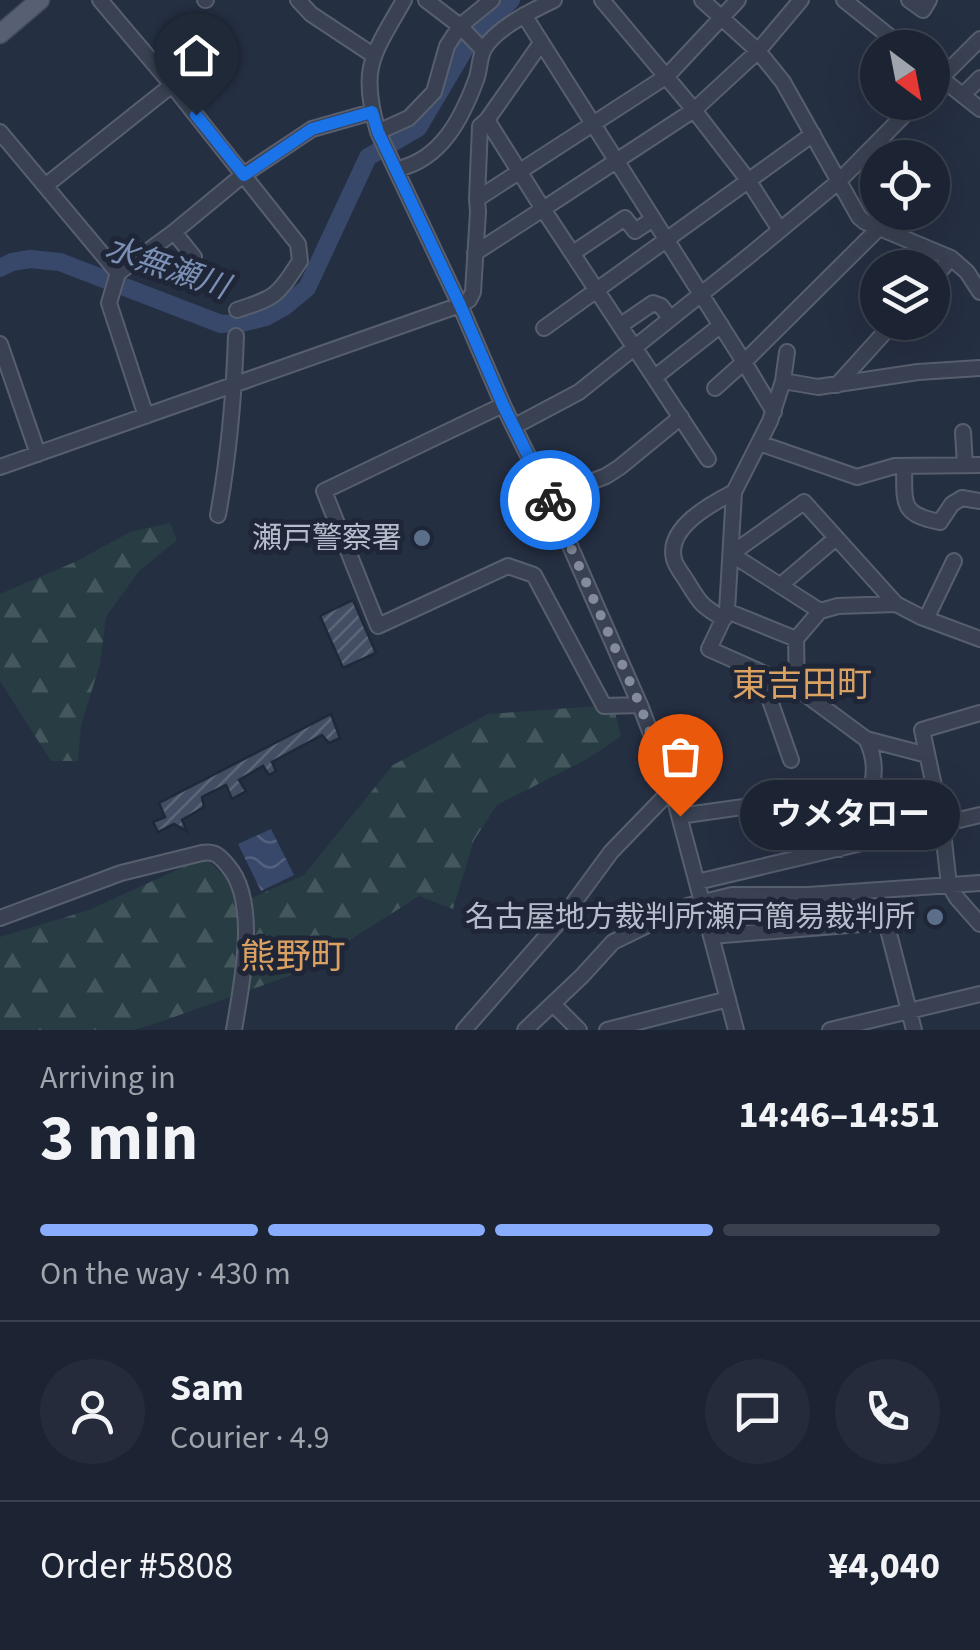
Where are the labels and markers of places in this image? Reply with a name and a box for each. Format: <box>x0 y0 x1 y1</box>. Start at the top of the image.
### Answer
pin <box>154 13 239 116</box>
place label: 瀬戸警察署 <box>252 517 402 560</box>
marker: 瀬戸警察署 <box>411 527 433 549</box>
pin <box>638 714 723 817</box>
callout: ウメタロー <box>740 781 960 851</box>
place label: 名古屋地方裁判所瀬戸簡易裁判所 <box>465 896 915 939</box>
marker: 名古屋地方裁判所瀬戸簡易裁判所 <box>924 906 946 928</box>

